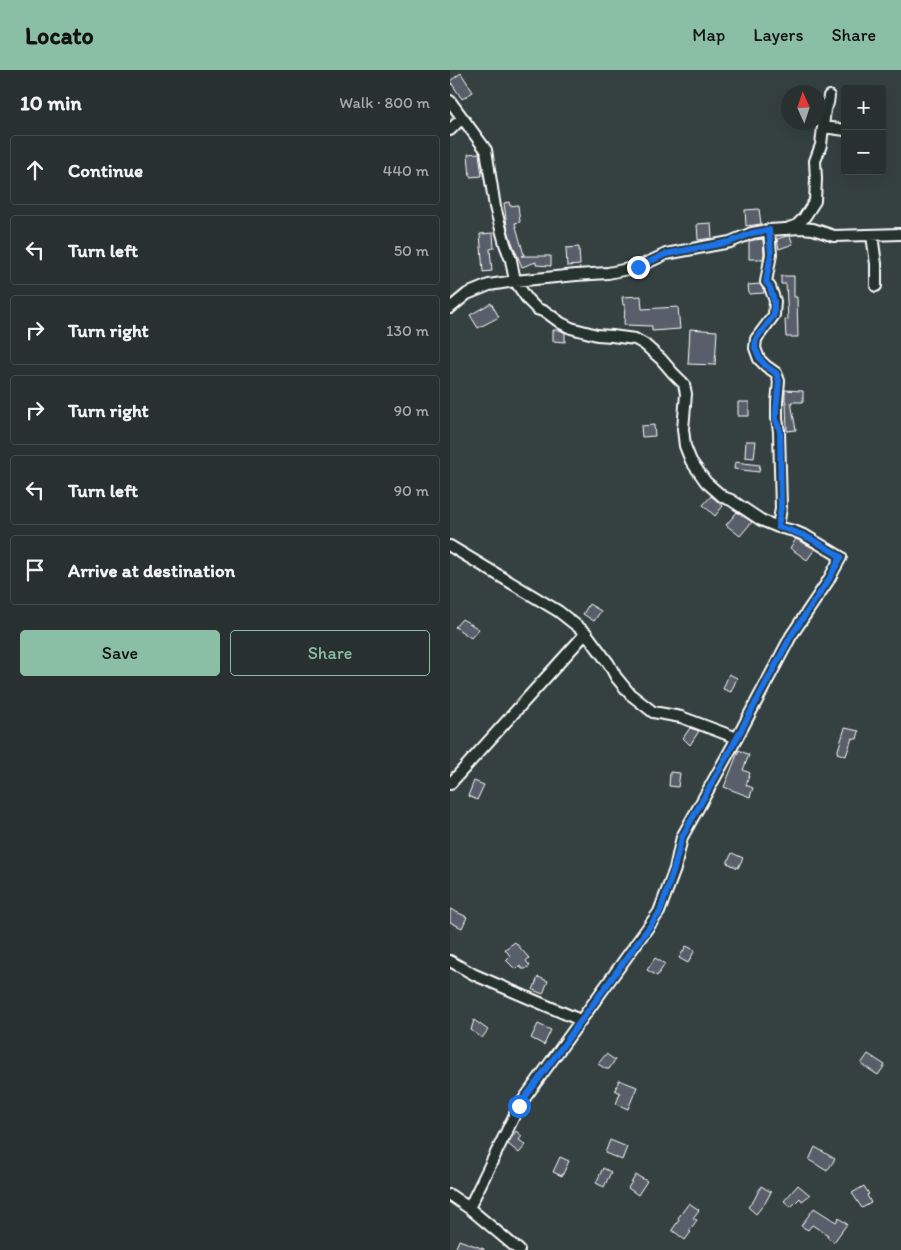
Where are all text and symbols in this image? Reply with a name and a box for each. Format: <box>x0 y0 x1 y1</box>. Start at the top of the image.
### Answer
text: Locato <box>25 21 94 50</box>
text: Map <box>692 24 725 46</box>
text: Layers <box>753 24 803 46</box>
text: Share <box>831 24 876 46</box>
north arrow <box>781 85 826 130</box>
map controls <box>841 85 886 175</box>
button: + <box>841 85 886 130</box>
text: 10 min <box>20 90 82 115</box>
text: Walk · 800 m <box>339 93 430 112</box>
button: − <box>841 130 886 175</box>
icon: ahead <box>21 156 49 184</box>
text: Continue <box>68 159 143 182</box>
text: 440 m <box>383 161 429 180</box>
icon: left <box>21 236 49 264</box>
text: Turn left <box>68 239 138 262</box>
text: 50 m <box>394 241 429 260</box>
route end <box>627 256 650 279</box>
icon: right <box>21 316 49 344</box>
text: Turn right <box>68 319 149 342</box>
text: 130 m <box>386 321 429 340</box>
icon: right <box>21 396 49 424</box>
text: Turn right <box>68 399 149 422</box>
text: 90 m <box>394 401 429 420</box>
icon: left <box>21 476 49 504</box>
text: Turn left <box>68 479 138 502</box>
text: 90 m <box>394 481 429 500</box>
icon: arrive <box>21 556 49 584</box>
text: Arrive at destination <box>68 559 235 582</box>
button: Save <box>20 630 220 676</box>
button: Share <box>230 630 430 676</box>
route start <box>508 1095 531 1118</box>

